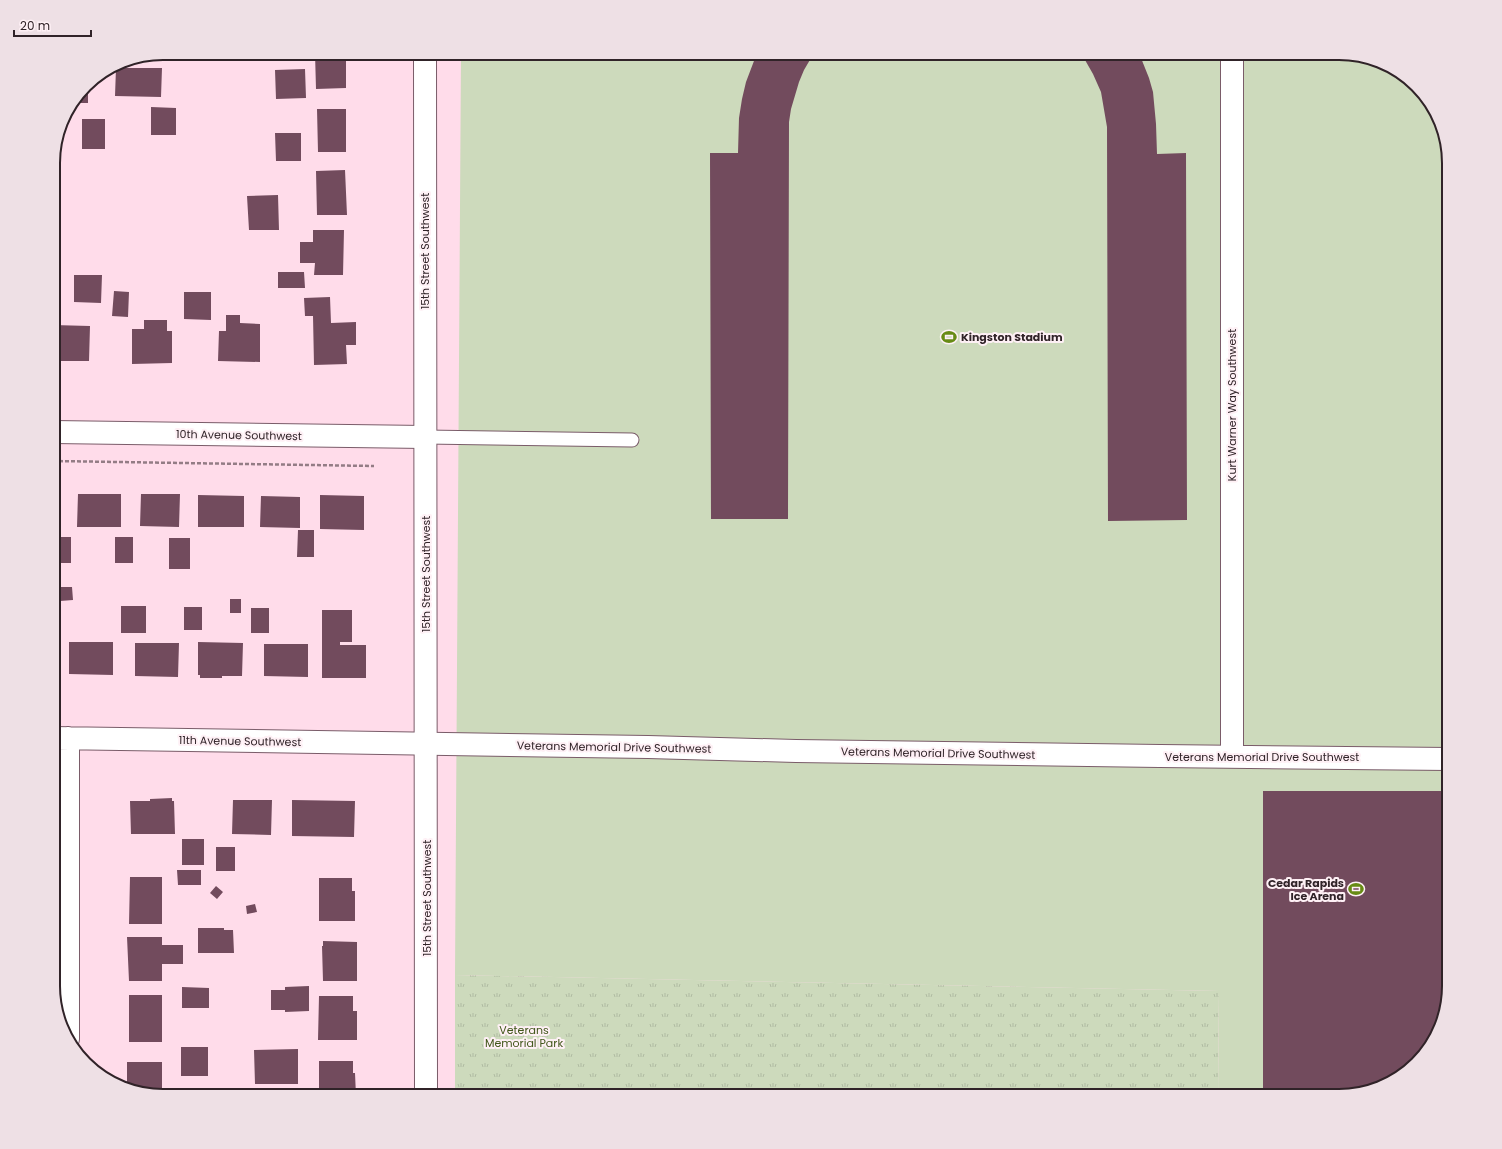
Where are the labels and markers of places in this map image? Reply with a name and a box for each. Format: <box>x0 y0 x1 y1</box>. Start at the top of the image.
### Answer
sports icon: Kingston Stadium <box>940 328 958 346</box>
place label: Kingston Stadium <box>961 329 1063 345</box>
place label: Cedar Rapids Ice Arena <box>1268 875 1344 904</box>
sports icon: Cedar Rapids Ice Arena <box>1347 880 1365 898</box>

